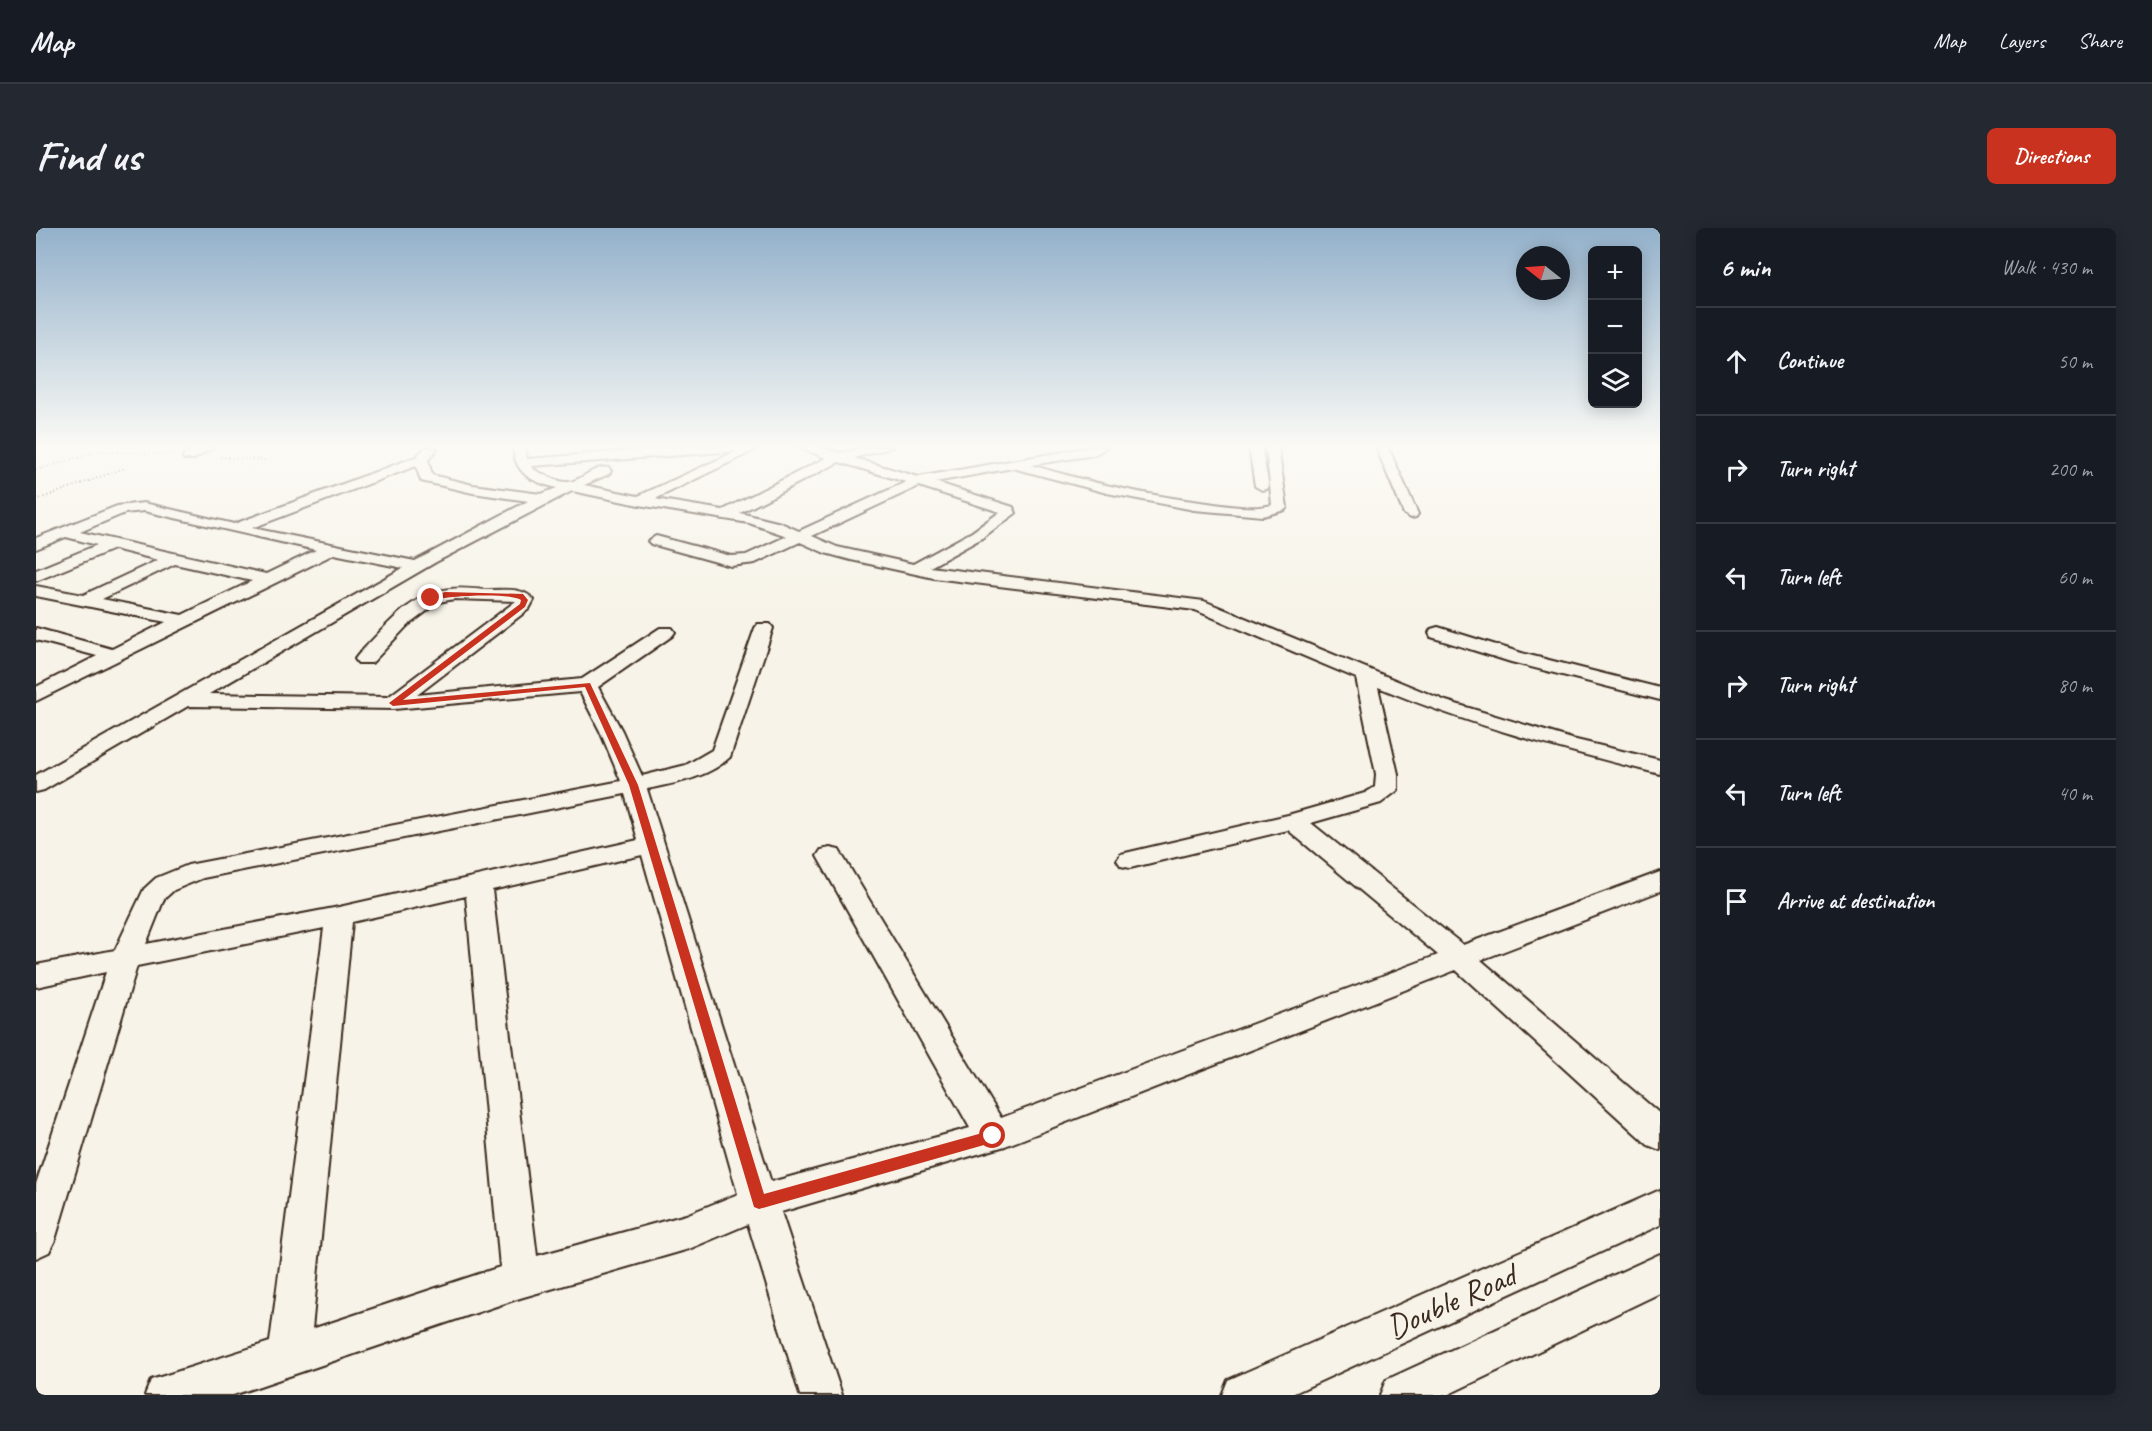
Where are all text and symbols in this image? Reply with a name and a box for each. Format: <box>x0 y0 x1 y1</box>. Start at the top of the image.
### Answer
text: Map <box>30 24 73 59</box>
text: Map <box>1933 28 1966 54</box>
text: Layers <box>1999 28 2045 54</box>
text: Share <box>2078 28 2122 54</box>
button: Directions <box>1987 128 2116 184</box>
text: Find us <box>36 130 141 183</box>
north arrow <box>1516 246 1570 300</box>
map controls <box>1588 246 1642 408</box>
button: + <box>1588 246 1642 300</box>
text: 6 min <box>1720 251 1770 284</box>
text: Walk · 430 m <box>2002 255 2092 280</box>
button: − <box>1588 300 1642 354</box>
icon: ahead <box>1720 345 1753 378</box>
text: Continue <box>1777 347 1843 375</box>
text: 50 m <box>2058 349 2092 374</box>
button: layers <box>1588 354 1642 408</box>
icon: right <box>1720 453 1753 486</box>
text: Turn right <box>1777 455 1854 483</box>
text: 200 m <box>2049 457 2092 482</box>
icon: left <box>1720 561 1753 594</box>
text: Turn left <box>1777 563 1841 591</box>
text: 60 m <box>2058 565 2092 590</box>
route end <box>417 584 443 610</box>
icon: right <box>1720 669 1753 702</box>
text: Turn right <box>1777 671 1854 699</box>
text: 80 m <box>2058 673 2092 698</box>
icon: left <box>1720 777 1753 810</box>
text: Turn left <box>1777 779 1841 807</box>
text: 40 m <box>2058 781 2092 806</box>
icon: arrive <box>1720 885 1753 918</box>
text: Arrive at destination <box>1777 887 1934 915</box>
route start <box>979 1122 1005 1148</box>
street label: Double Road <box>1380 1252 1527 1348</box>

